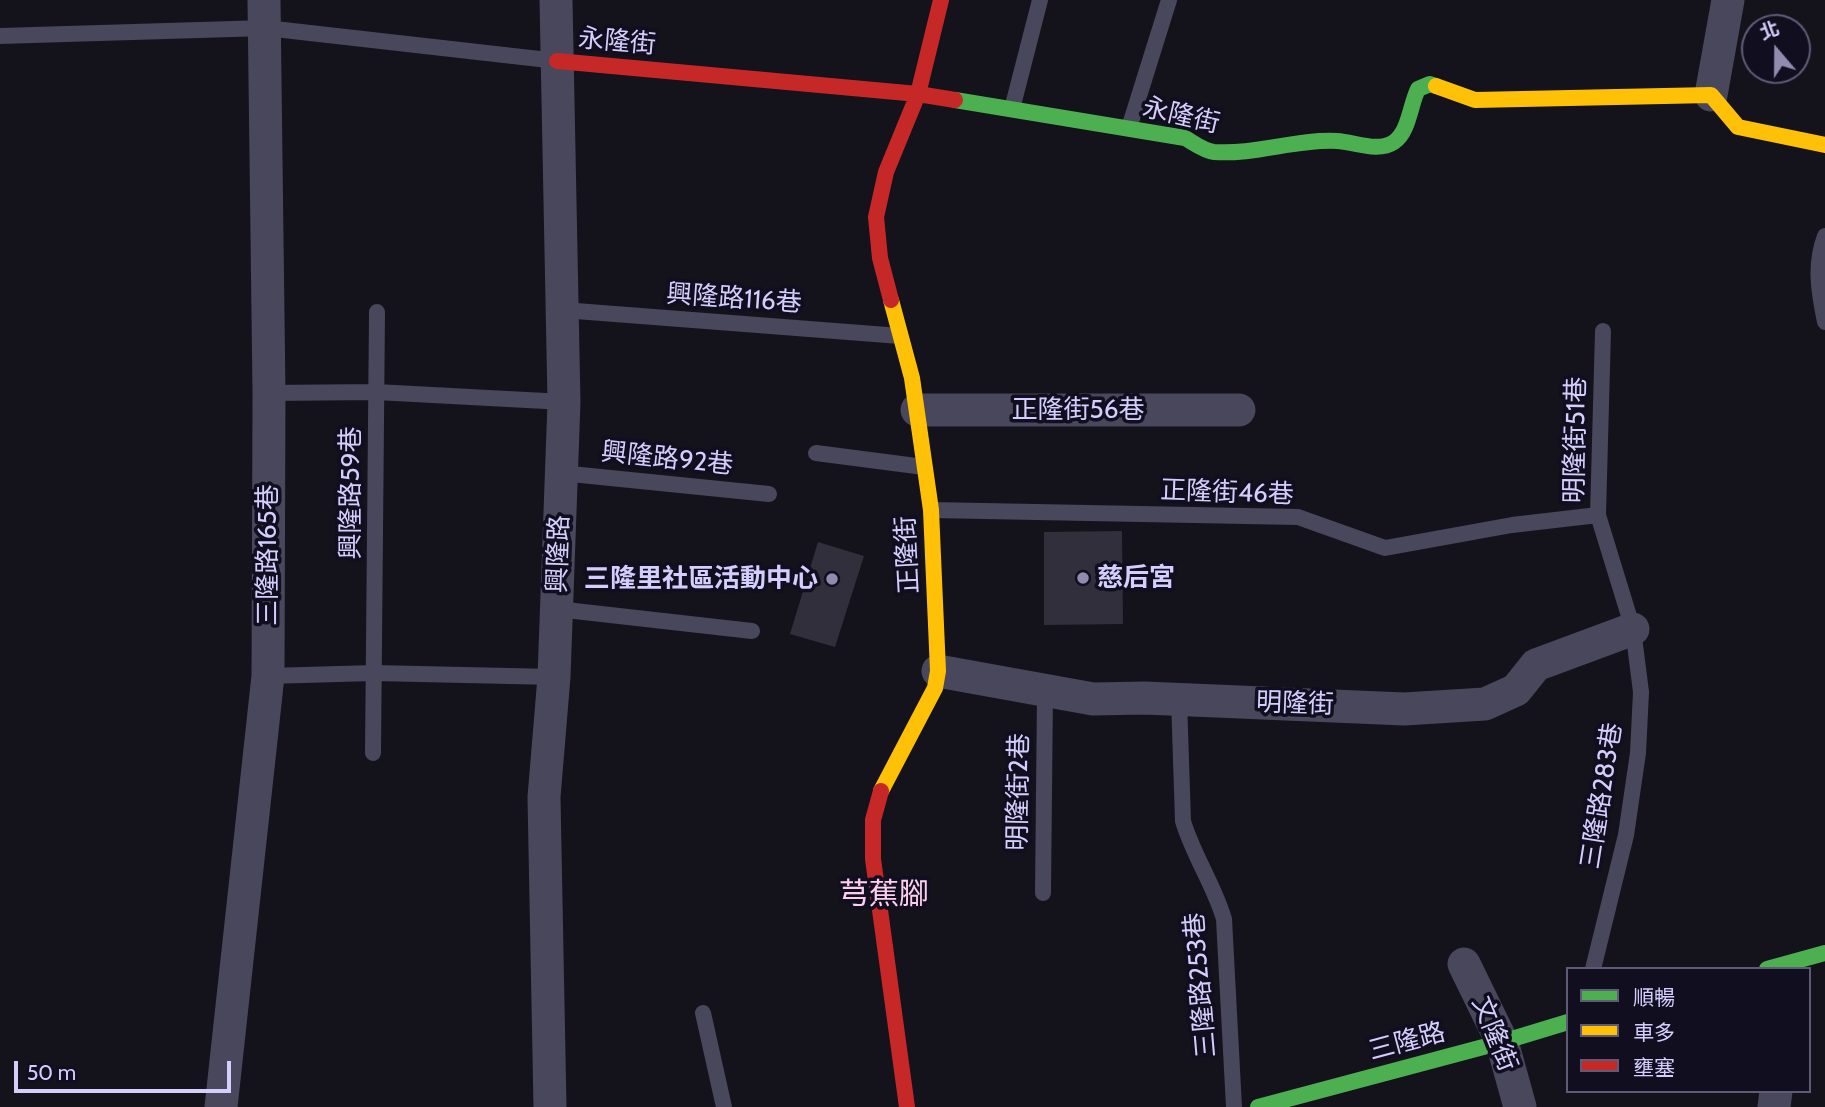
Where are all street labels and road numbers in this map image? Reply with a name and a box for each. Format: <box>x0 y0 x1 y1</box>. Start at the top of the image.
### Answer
street label: 永隆街 <box>577 23 657 61</box>
street label: 永隆街 <box>1139 92 1223 140</box>
street label: 興隆路116巷 <box>665 279 803 319</box>
street label: 明隆街51巷 <box>1559 376 1593 504</box>
street label: 正隆街56巷 <box>1012 394 1144 426</box>
street label: 興隆路59巷 <box>335 427 367 559</box>
street label: 興隆路92巷 <box>600 437 734 481</box>
street label: 正隆街46巷 <box>1160 475 1294 511</box>
street label: 三隆路165巷 <box>252 484 284 626</box>
street label: 興隆路 <box>542 514 576 594</box>
street label: 正隆街 <box>890 515 926 595</box>
street label: 明隆街 <box>1255 687 1335 721</box>
street label: 三隆路283巷 <box>1575 721 1629 871</box>
street label: 明隆街2巷 <box>1002 733 1036 851</box>
street label: 三隆路253巷 <box>1179 911 1223 1059</box>
street label: 文隆街 <box>1465 992 1523 1076</box>
street label: 三隆路 <box>1365 1017 1449 1067</box>

